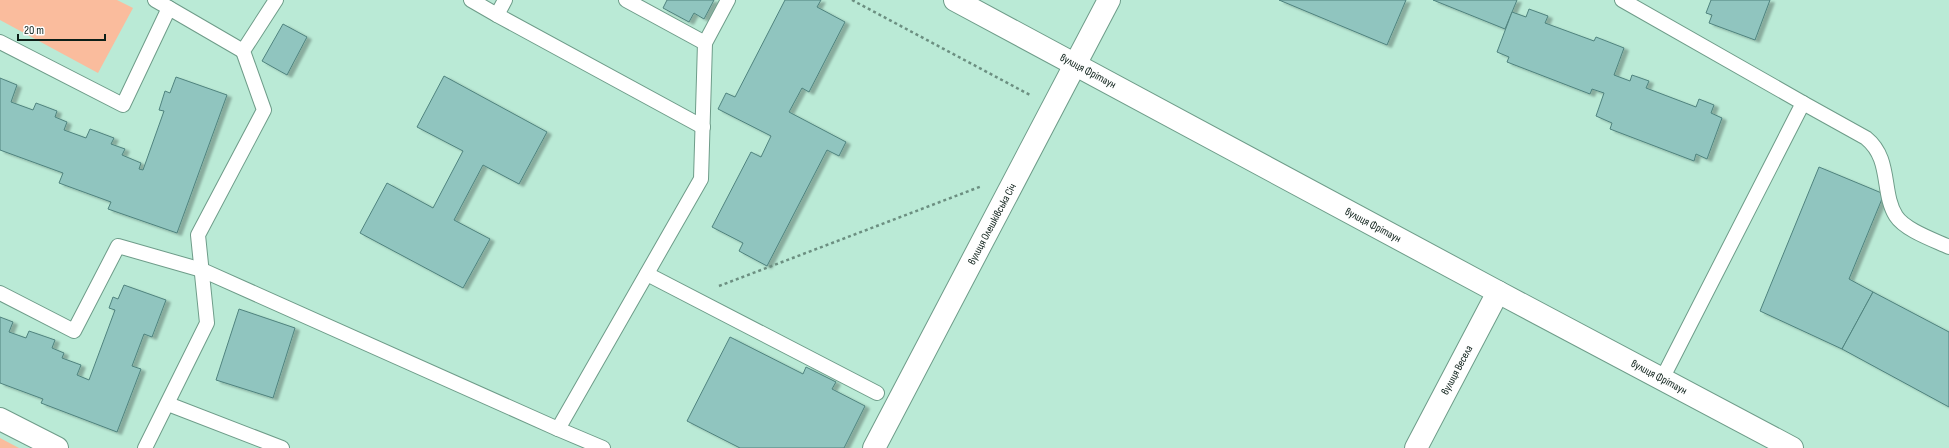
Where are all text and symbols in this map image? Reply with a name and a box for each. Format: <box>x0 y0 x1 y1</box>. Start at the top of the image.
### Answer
scale bar <box>18 16 105 42</box>
text: 20 m <box>24 23 44 38</box>
street label: вулиця Фрітаун <box>1058 51 1118 91</box>
street label: вулиця Олешківська Січ <box>965 181 1019 267</box>
street label: вулиця Фрітаун <box>1343 205 1403 245</box>
street label: вулиця Весела <box>1439 343 1475 397</box>
street label: вулиця Фрітаун <box>1629 357 1689 397</box>

